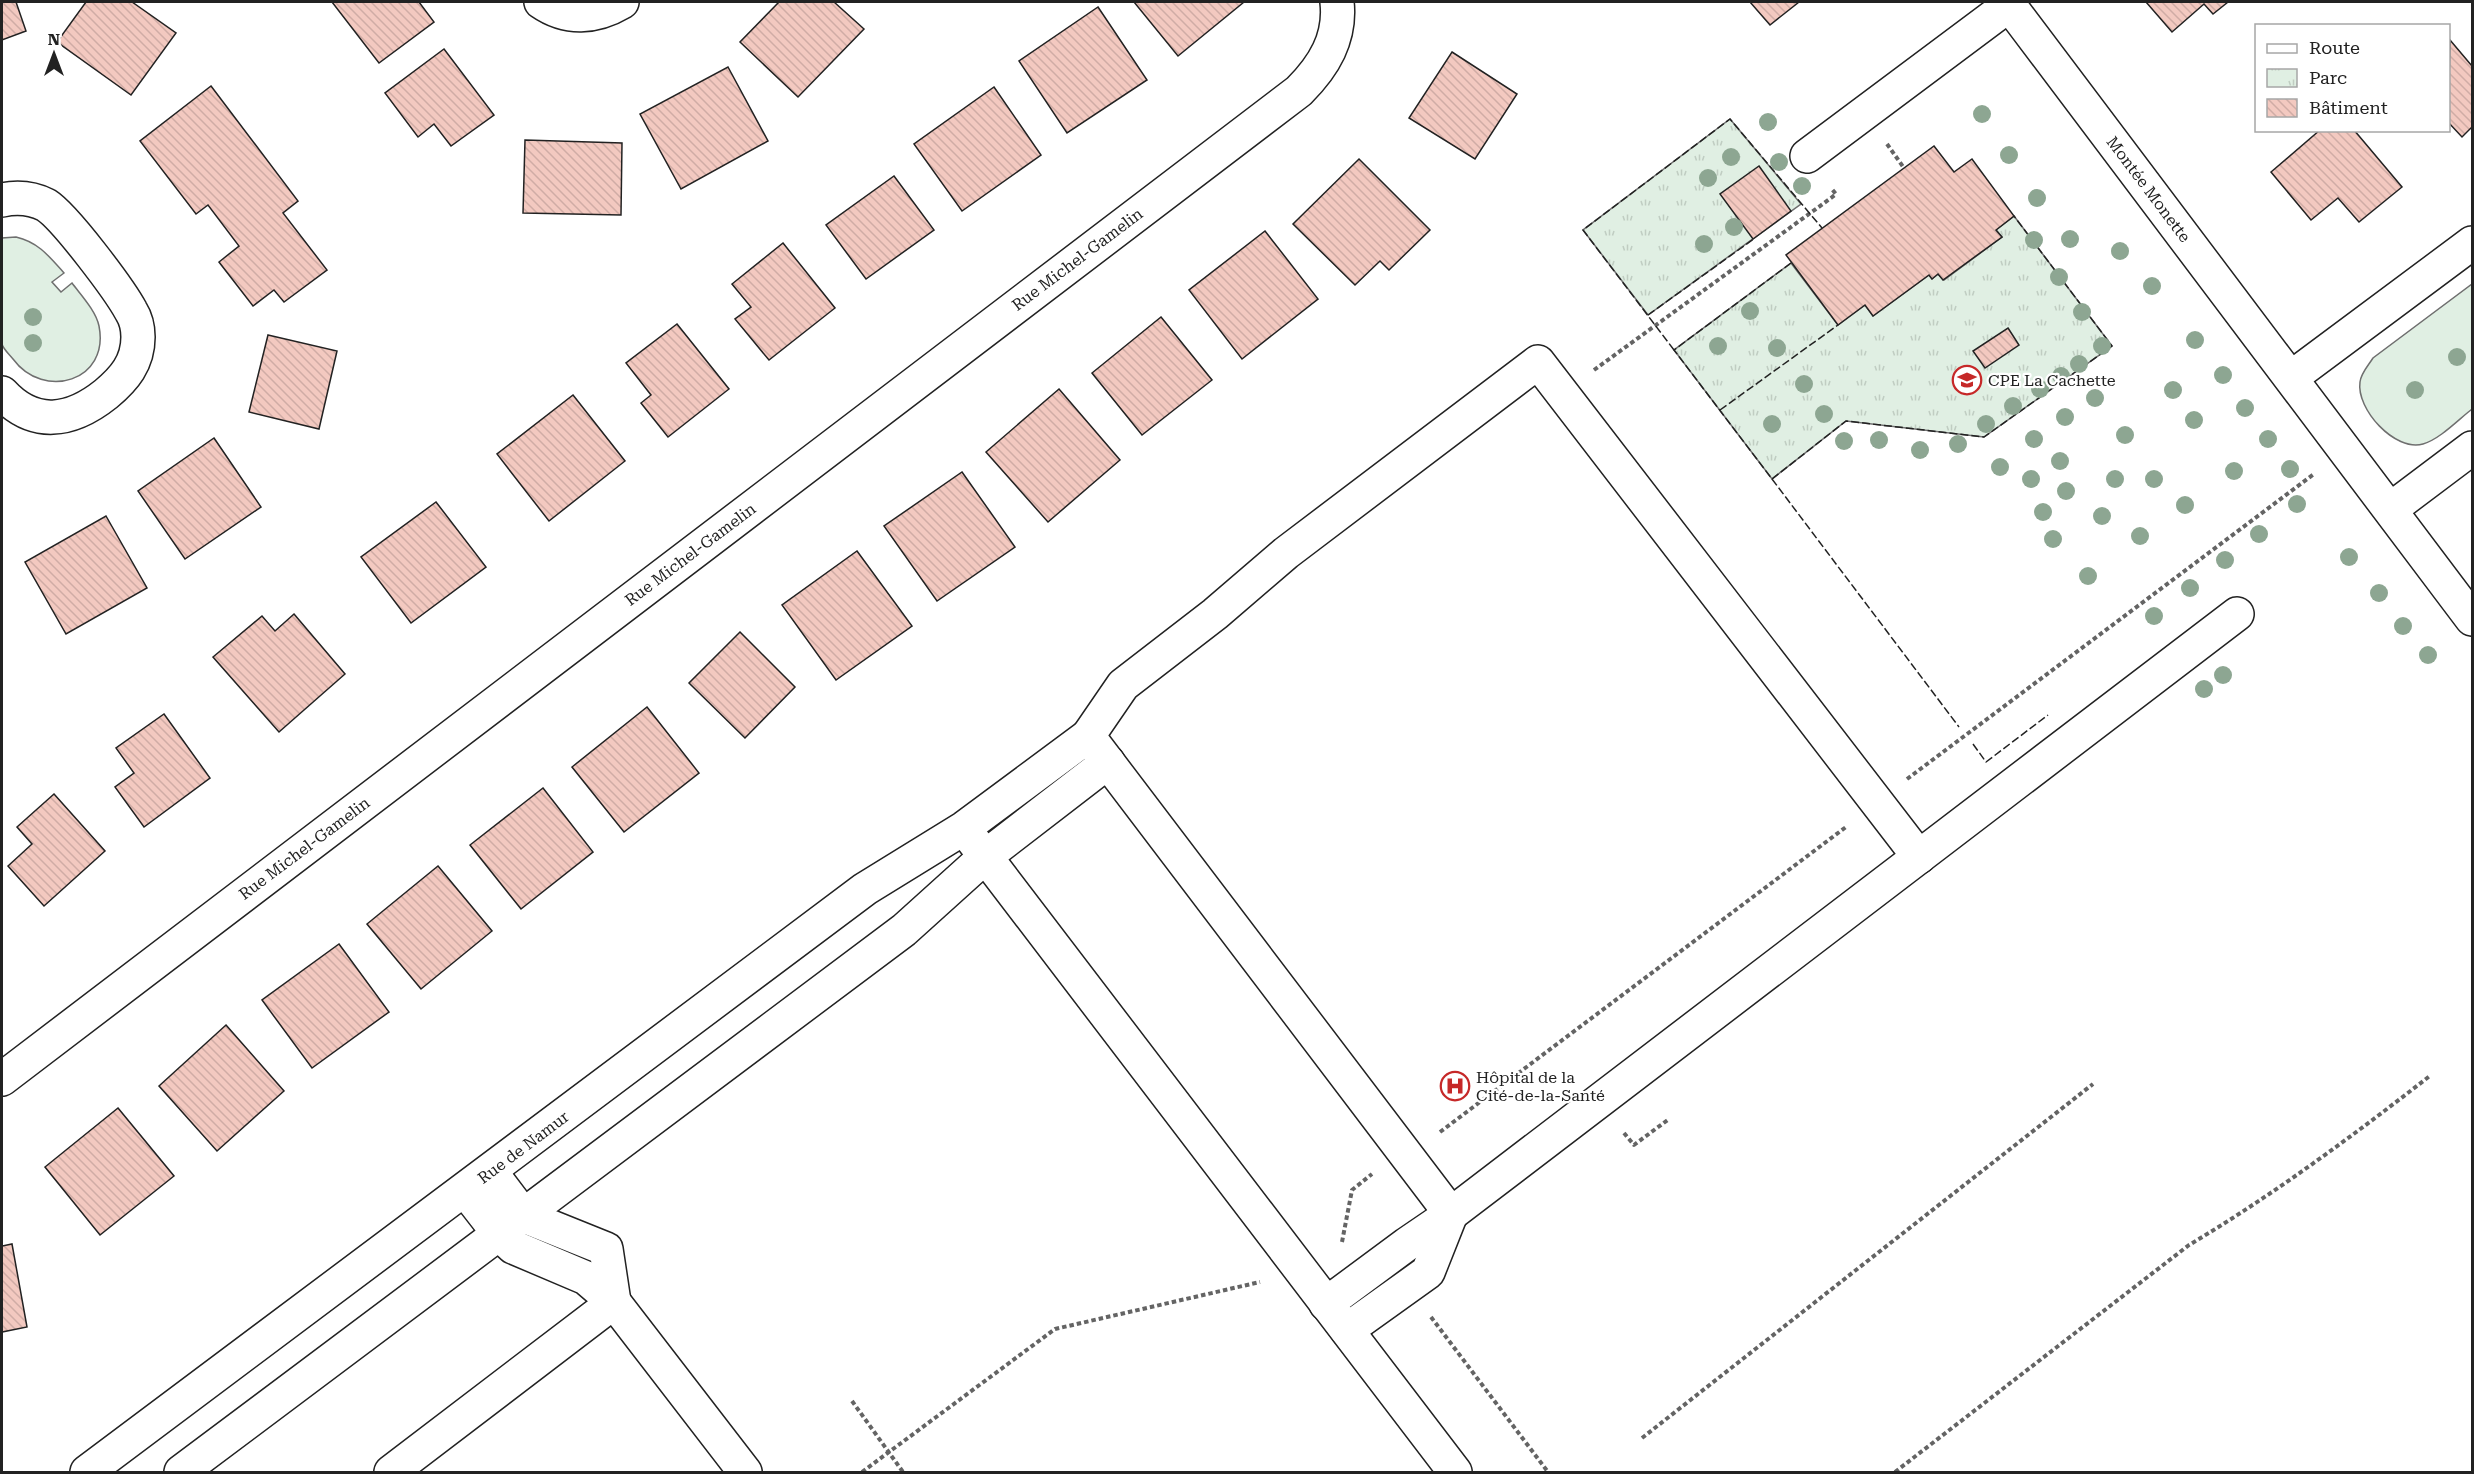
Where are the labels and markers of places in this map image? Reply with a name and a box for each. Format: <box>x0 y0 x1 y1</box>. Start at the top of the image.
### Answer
school or university icon: CPE La Cachette <box>1951 364 1983 396</box>
place label: CPE La Cachette <box>1988 371 2116 390</box>
place label: Hôpital de la Cité-de-la-Santé <box>1476 1068 1605 1105</box>
hospital icon: Hôpital de la Cité-de-la-Santé <box>1439 1070 1471 1102</box>

